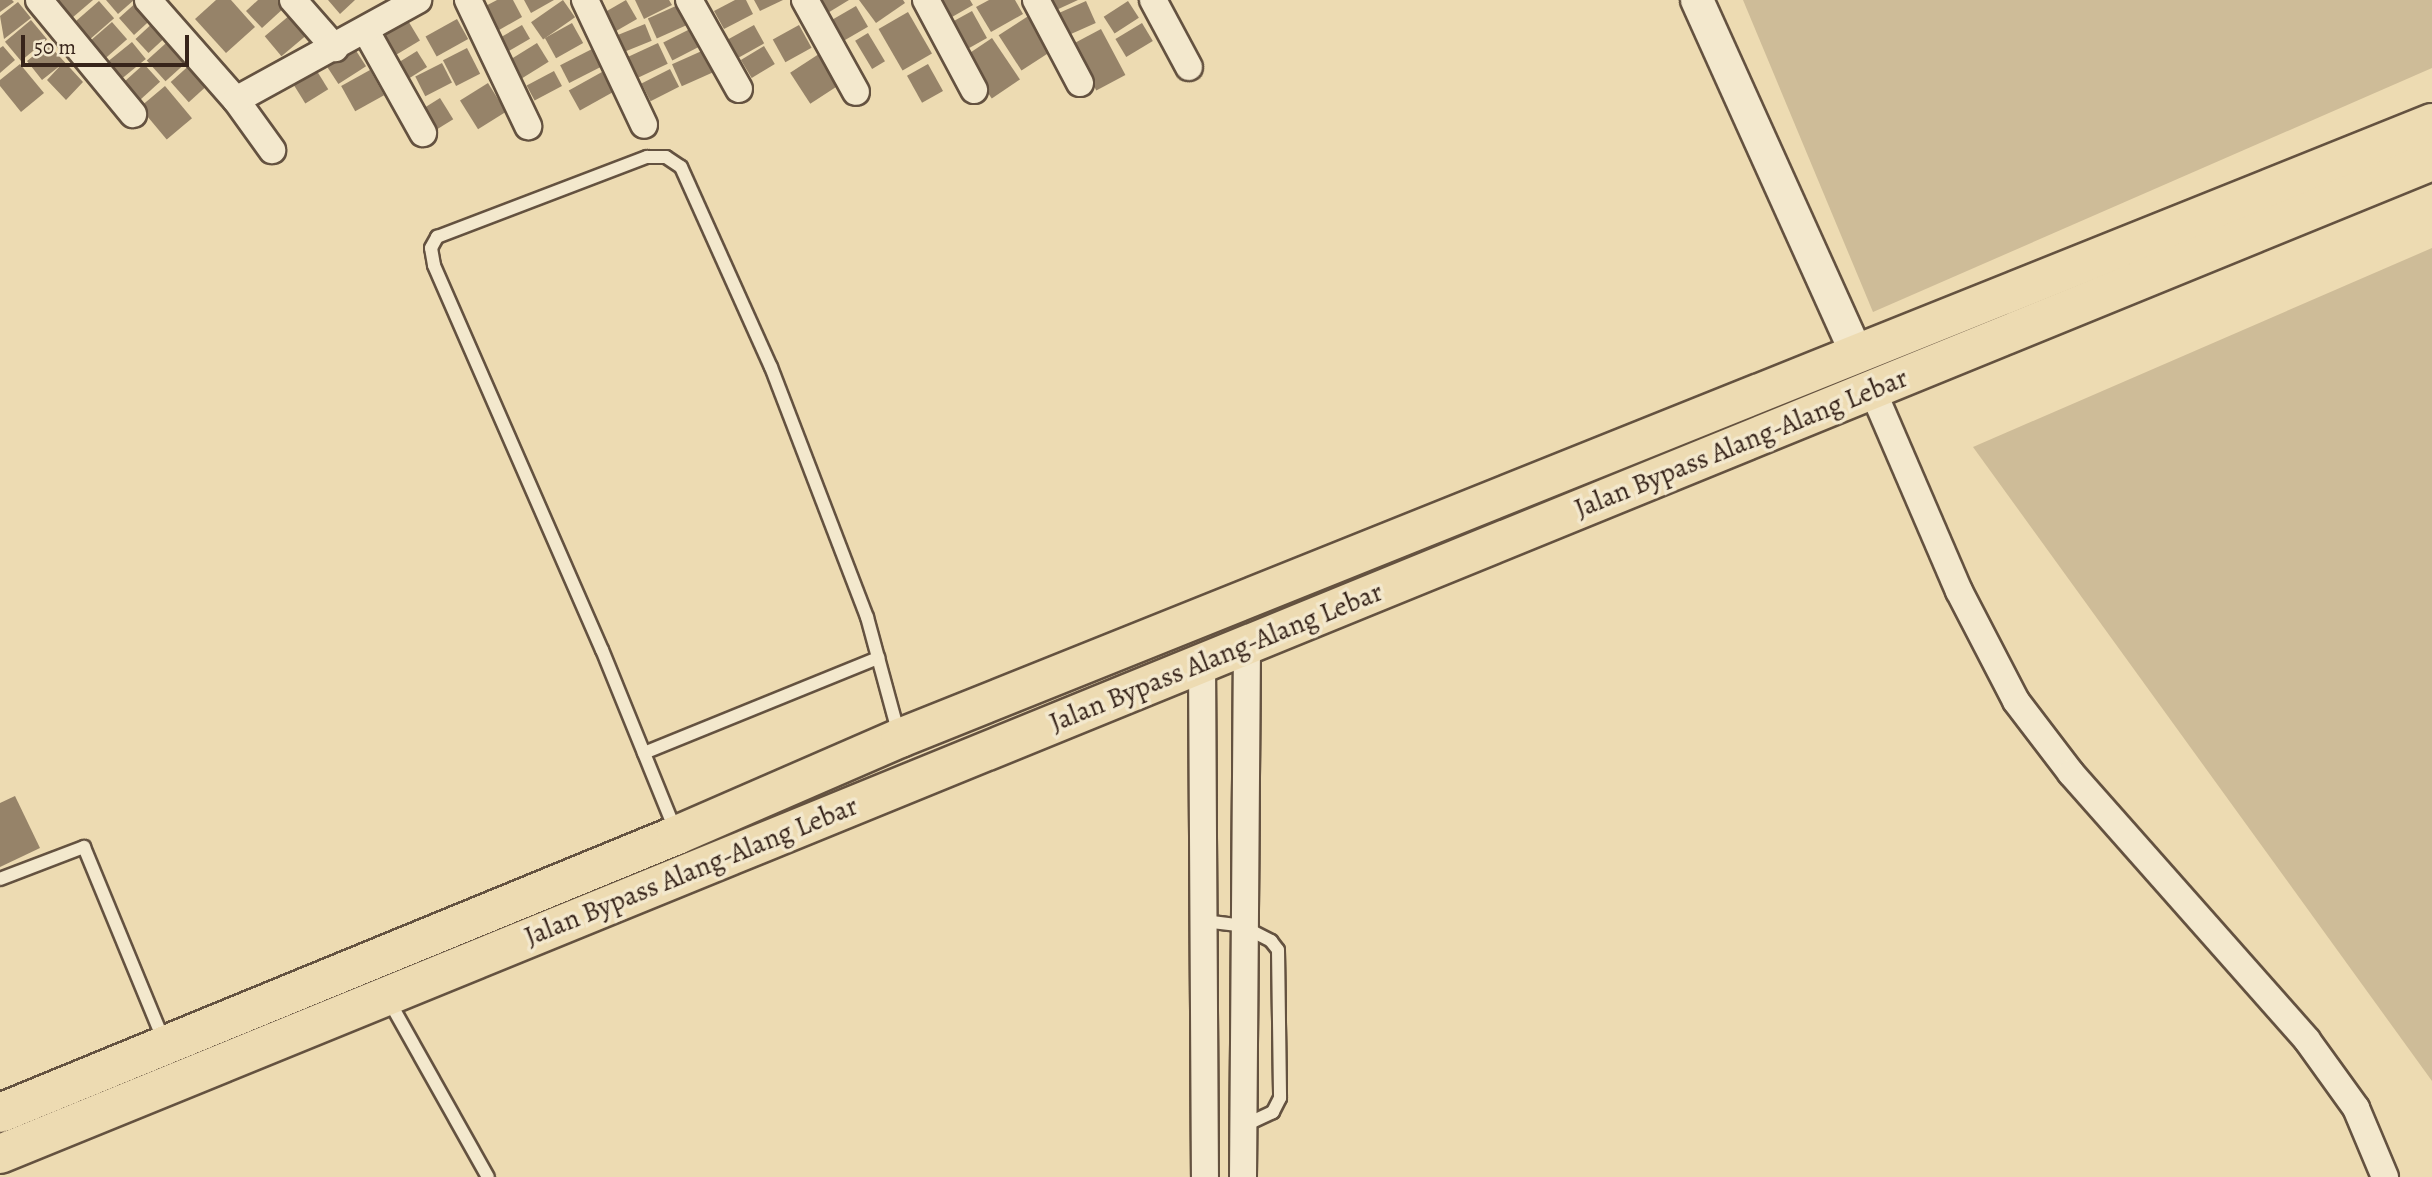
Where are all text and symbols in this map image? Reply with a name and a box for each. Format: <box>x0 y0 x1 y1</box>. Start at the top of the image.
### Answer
scale bar <box>24 21 192 65</box>
text: 50 m <box>34 33 76 61</box>
street label: Jalan Bypass Alang-Alang Lebar <box>1569 361 1913 525</box>
street label: Jalan Bypass Alang-Alang Lebar <box>1044 575 1388 739</box>
street label: Jalan Bypass Alang-Alang Lebar <box>519 789 863 953</box>

